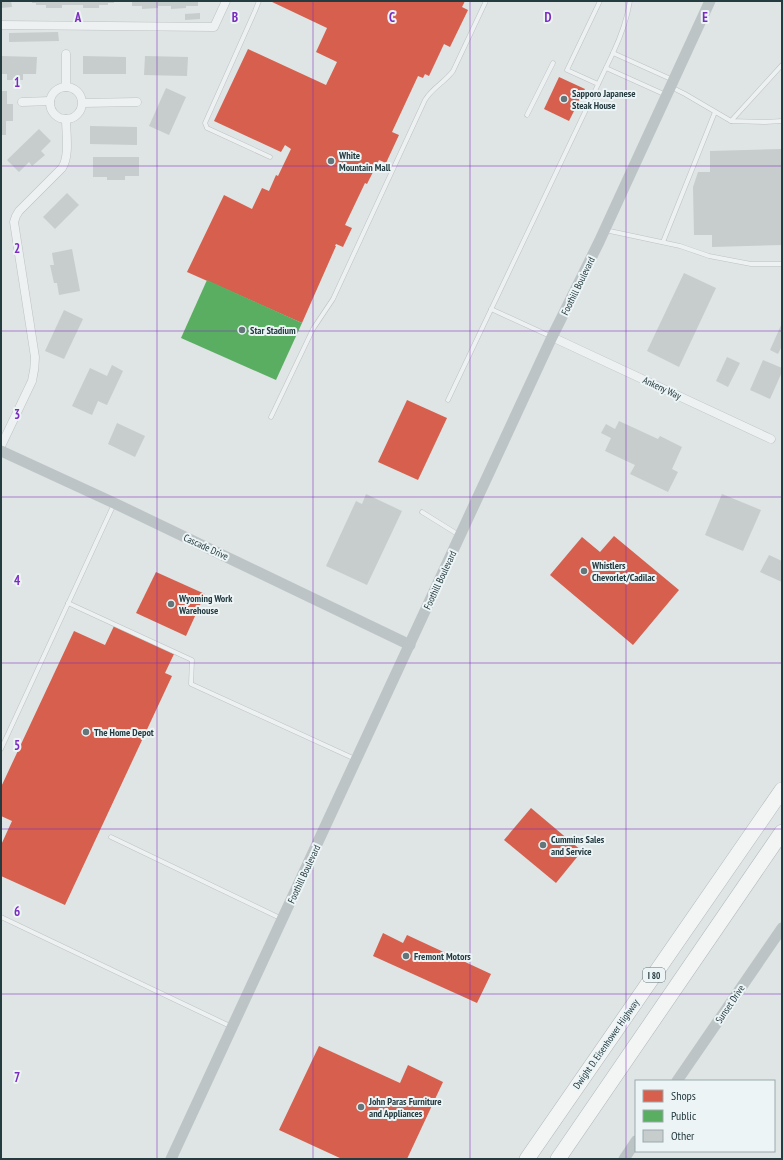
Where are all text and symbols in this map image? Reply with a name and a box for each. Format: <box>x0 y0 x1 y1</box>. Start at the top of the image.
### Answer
text: A <box>74 9 82 26</box>
text: B <box>232 9 238 26</box>
text: C <box>389 9 395 26</box>
text: D <box>545 9 552 26</box>
text: E <box>702 9 708 26</box>
text: 1 <box>14 74 20 91</box>
place label: Sapporo Japanese Steak House <box>572 87 636 112</box>
marker: Sapporo Japanese Steak House <box>559 94 569 104</box>
place label: White Mountain Mall <box>338 149 391 174</box>
marker: White Mountain Mall <box>326 156 336 166</box>
text: 2 <box>14 240 20 257</box>
street label: Foothill Boulevard <box>558 255 598 317</box>
place label: Star Stadium <box>250 324 296 337</box>
marker: Star Stadium <box>237 325 247 335</box>
street label: Ankeny Way <box>641 373 684 403</box>
text: 3 <box>14 406 20 423</box>
street label: Cascade Drive <box>181 531 231 563</box>
street label: Foothill Boulevard <box>421 548 459 612</box>
place label: Whistlers Chevorlet/Cadilac <box>591 559 656 584</box>
marker: Whistlers Chevorlet/Cadilac <box>579 566 589 576</box>
text: 4 <box>14 572 21 589</box>
place label: Wyoming Work Warehouse <box>178 592 233 617</box>
marker: Wyoming Work Warehouse <box>166 599 176 609</box>
place label: The Home Depot <box>94 726 154 739</box>
marker: The Home Depot <box>81 727 91 737</box>
text: 5 <box>14 737 20 754</box>
place label: Cummins Sales and Service <box>551 833 605 858</box>
marker: Cummins Sales and Service <box>538 840 548 850</box>
street label: Foothill Boulevard <box>285 842 323 906</box>
text: 6 <box>14 903 20 920</box>
place label: Fremont Motors <box>414 950 471 963</box>
marker: Fremont Motors <box>401 951 411 961</box>
road number: I 80 <box>643 968 665 982</box>
street label: Sunset Drive <box>712 982 748 1026</box>
street label: Dwight D. Eisenhower Highway <box>570 996 642 1092</box>
text: 7 <box>14 1069 20 1086</box>
legend <box>635 1080 775 1152</box>
text: Shops <box>671 1088 696 1103</box>
place label: John Paras Furniture and Appliances <box>368 1095 442 1120</box>
marker: John Paras Furniture and Appliances <box>356 1102 366 1112</box>
text: Public <box>671 1108 697 1123</box>
text: Other <box>671 1128 695 1143</box>

